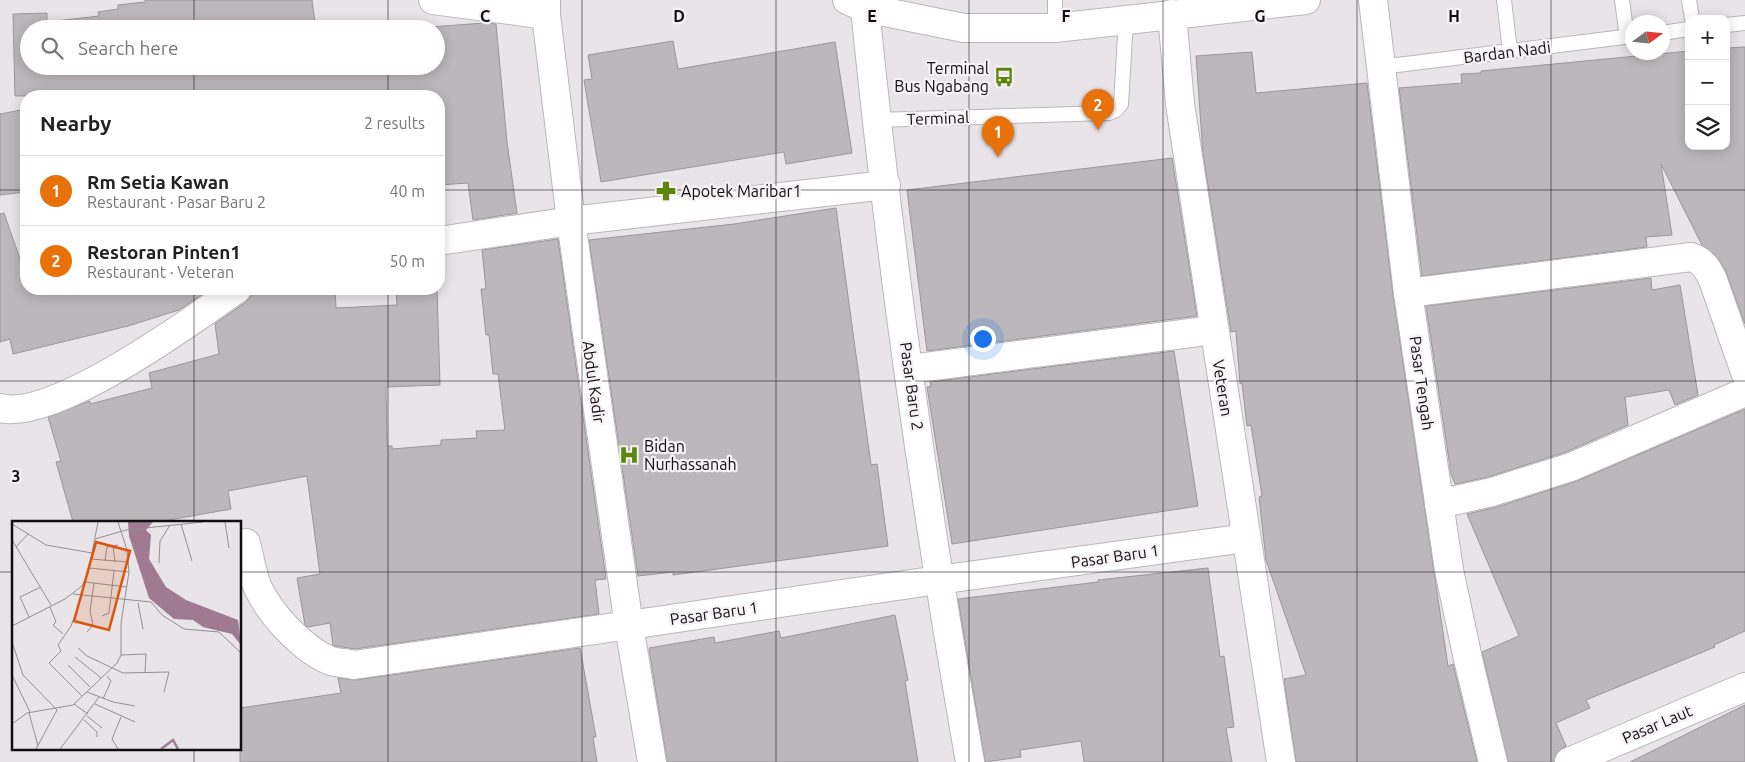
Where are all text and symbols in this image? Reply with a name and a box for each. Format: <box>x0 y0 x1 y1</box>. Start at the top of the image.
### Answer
text: C <box>480 7 490 25</box>
text: D <box>673 7 685 25</box>
text: E <box>867 7 877 25</box>
text: F <box>1062 7 1071 25</box>
text: G <box>1254 7 1266 25</box>
text: H <box>1448 7 1460 25</box>
north arrow <box>1625 15 1670 60</box>
map controls <box>1685 15 1730 150</box>
button: + <box>1685 15 1730 60</box>
search box <box>20 20 445 75</box>
icon: search <box>38 34 66 62</box>
text: Search here <box>78 37 178 59</box>
street label: Bardan Nadi <box>1462 38 1552 66</box>
place label: Terminal Bus Ngabang <box>894 59 989 95</box>
button: − <box>1685 60 1730 105</box>
bus stop icon: Terminal Bus Ngabang <box>993 66 1015 88</box>
pin: 2 <box>1082 89 1114 130</box>
button: layers <box>1685 105 1730 150</box>
street label: Terminal <box>907 108 969 128</box>
text: Nearby <box>40 111 111 135</box>
text: 2 results <box>364 114 425 132</box>
pin: 1 <box>982 116 1014 157</box>
text: Rm Setia Kawan <box>87 171 229 193</box>
pharmacy icon: Apotek Maribar1 <box>655 180 677 202</box>
text: 1 <box>51 182 61 200</box>
text: 40 m <box>389 182 425 200</box>
place label: Apotek Maribar1 <box>681 182 802 200</box>
text: Restaurant · Pasar Baru 2 <box>87 193 266 211</box>
text: Restoran Pinten1 <box>87 241 241 263</box>
text: 2 <box>51 252 61 270</box>
text: 50 m <box>389 252 425 270</box>
text: Restaurant · Veteran <box>87 263 234 281</box>
your location <box>970 326 996 352</box>
street label: Pasar Tengah <box>1406 335 1438 431</box>
street label: Abdul Kadir <box>579 339 609 425</box>
street label: Pasar Baru 2 <box>897 341 927 431</box>
street label: Veteran <box>1210 358 1236 418</box>
place label: Bidan Nurhassanah <box>644 437 737 473</box>
hospital icon: Bidan Nurhassanah <box>618 444 640 466</box>
text: 3 <box>11 467 21 485</box>
inset map <box>12 521 241 750</box>
street label: Pasar Baru 1 <box>1070 541 1160 571</box>
street label: Pasar Baru 1 <box>669 598 759 628</box>
street label: Pasar Laut <box>1619 701 1695 747</box>

